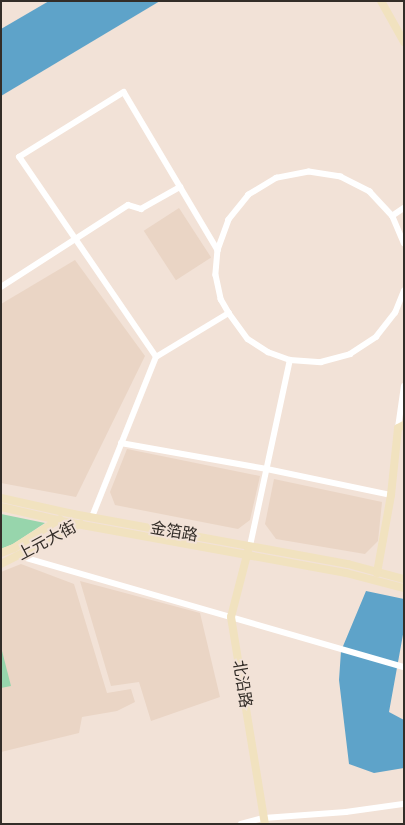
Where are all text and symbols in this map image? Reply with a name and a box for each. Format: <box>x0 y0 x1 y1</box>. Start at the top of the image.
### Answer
street label: 上元大街 <box>14 518 80 564</box>
street label: 金箔路 <box>149 518 199 546</box>
street label: 北沿路 <box>229 659 255 709</box>

